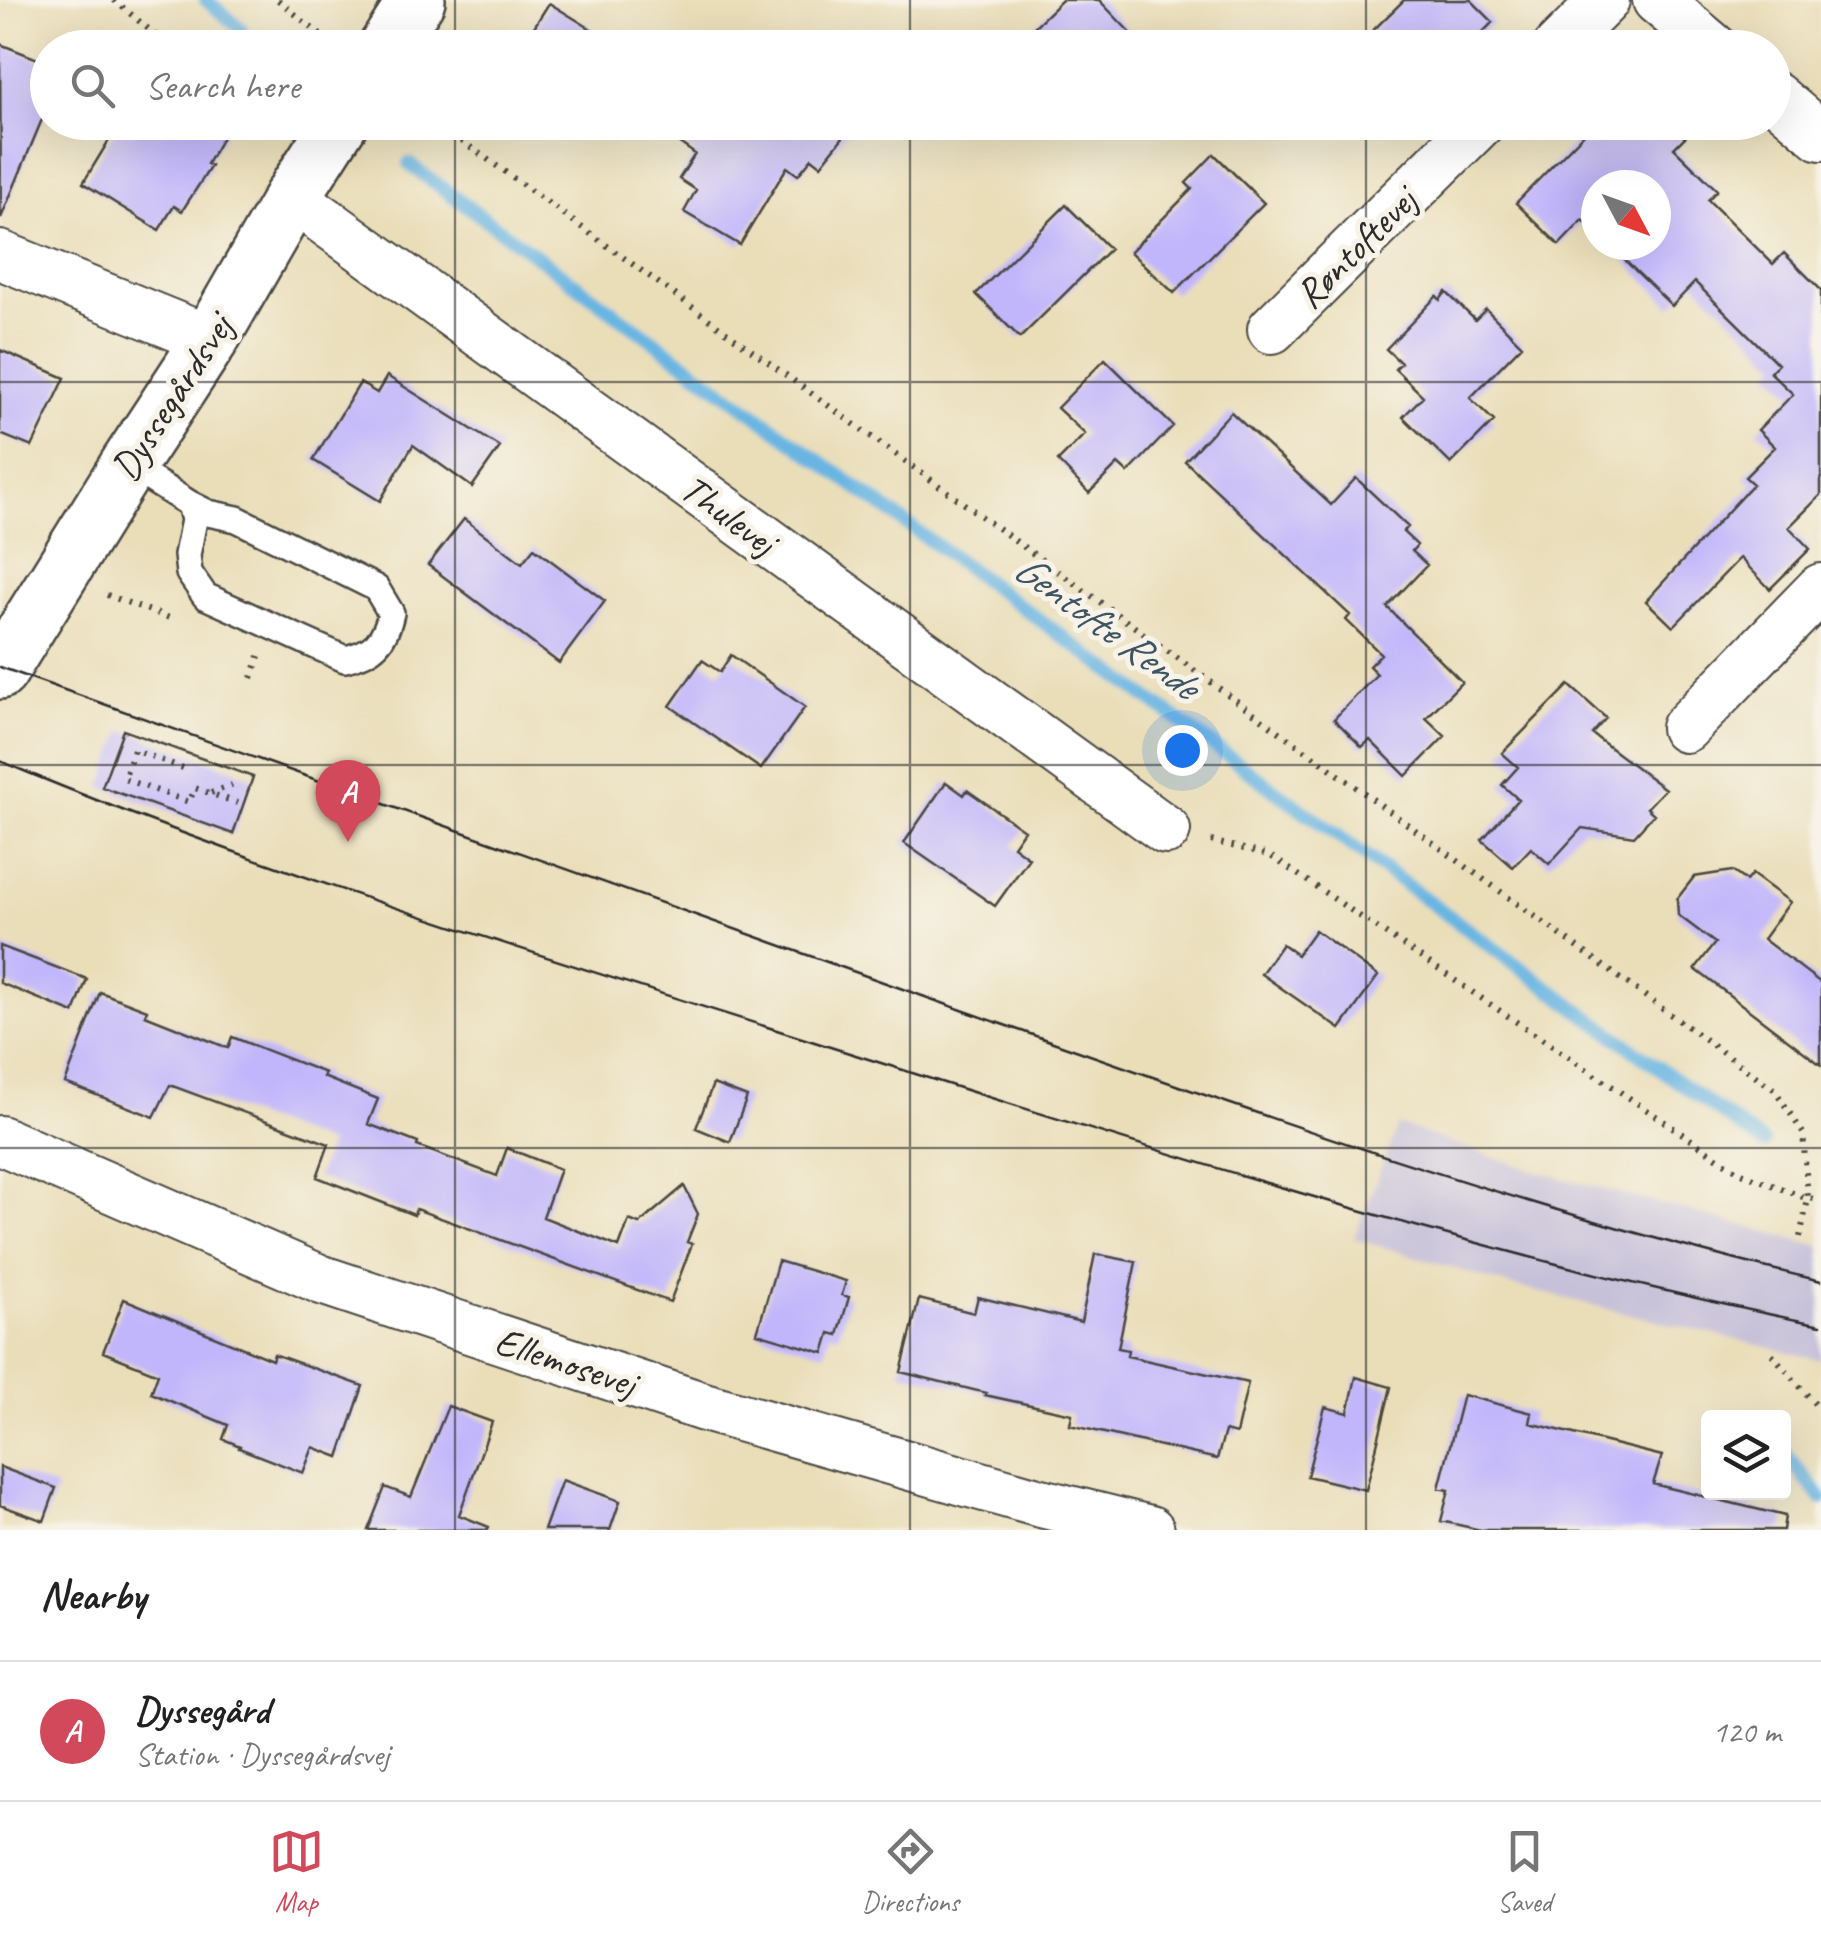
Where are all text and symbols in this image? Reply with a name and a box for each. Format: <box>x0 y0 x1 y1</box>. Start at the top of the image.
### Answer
search box <box>30 30 1791 140</box>
icon: search <box>65 58 120 113</box>
text: Search here <box>145 62 300 109</box>
north arrow <box>1581 170 1671 260</box>
street label: Røntoftevej <box>1284 174 1430 319</box>
street label: Dyssegårdsvej <box>100 301 246 490</box>
street label: Thulevej <box>671 463 789 569</box>
water label: Gentofte Rende <box>1004 542 1214 715</box>
your location <box>1157 725 1208 776</box>
pin: A <box>316 760 380 842</box>
street label: Ellemosevej <box>489 1316 646 1409</box>
map controls <box>1701 1410 1791 1500</box>
button: layers <box>1701 1410 1791 1500</box>
text: Nearby <box>40 1569 146 1622</box>
text: Dyssegård <box>135 1687 269 1734</box>
text: A <box>64 1711 81 1752</box>
text: 120 m <box>1712 1711 1781 1752</box>
text: Station · Dyssegårdsvej <box>135 1734 389 1775</box>
tab: Map <box>269 1824 324 1919</box>
tab: Directions <box>862 1824 959 1919</box>
tab: Saved <box>1497 1824 1552 1919</box>

